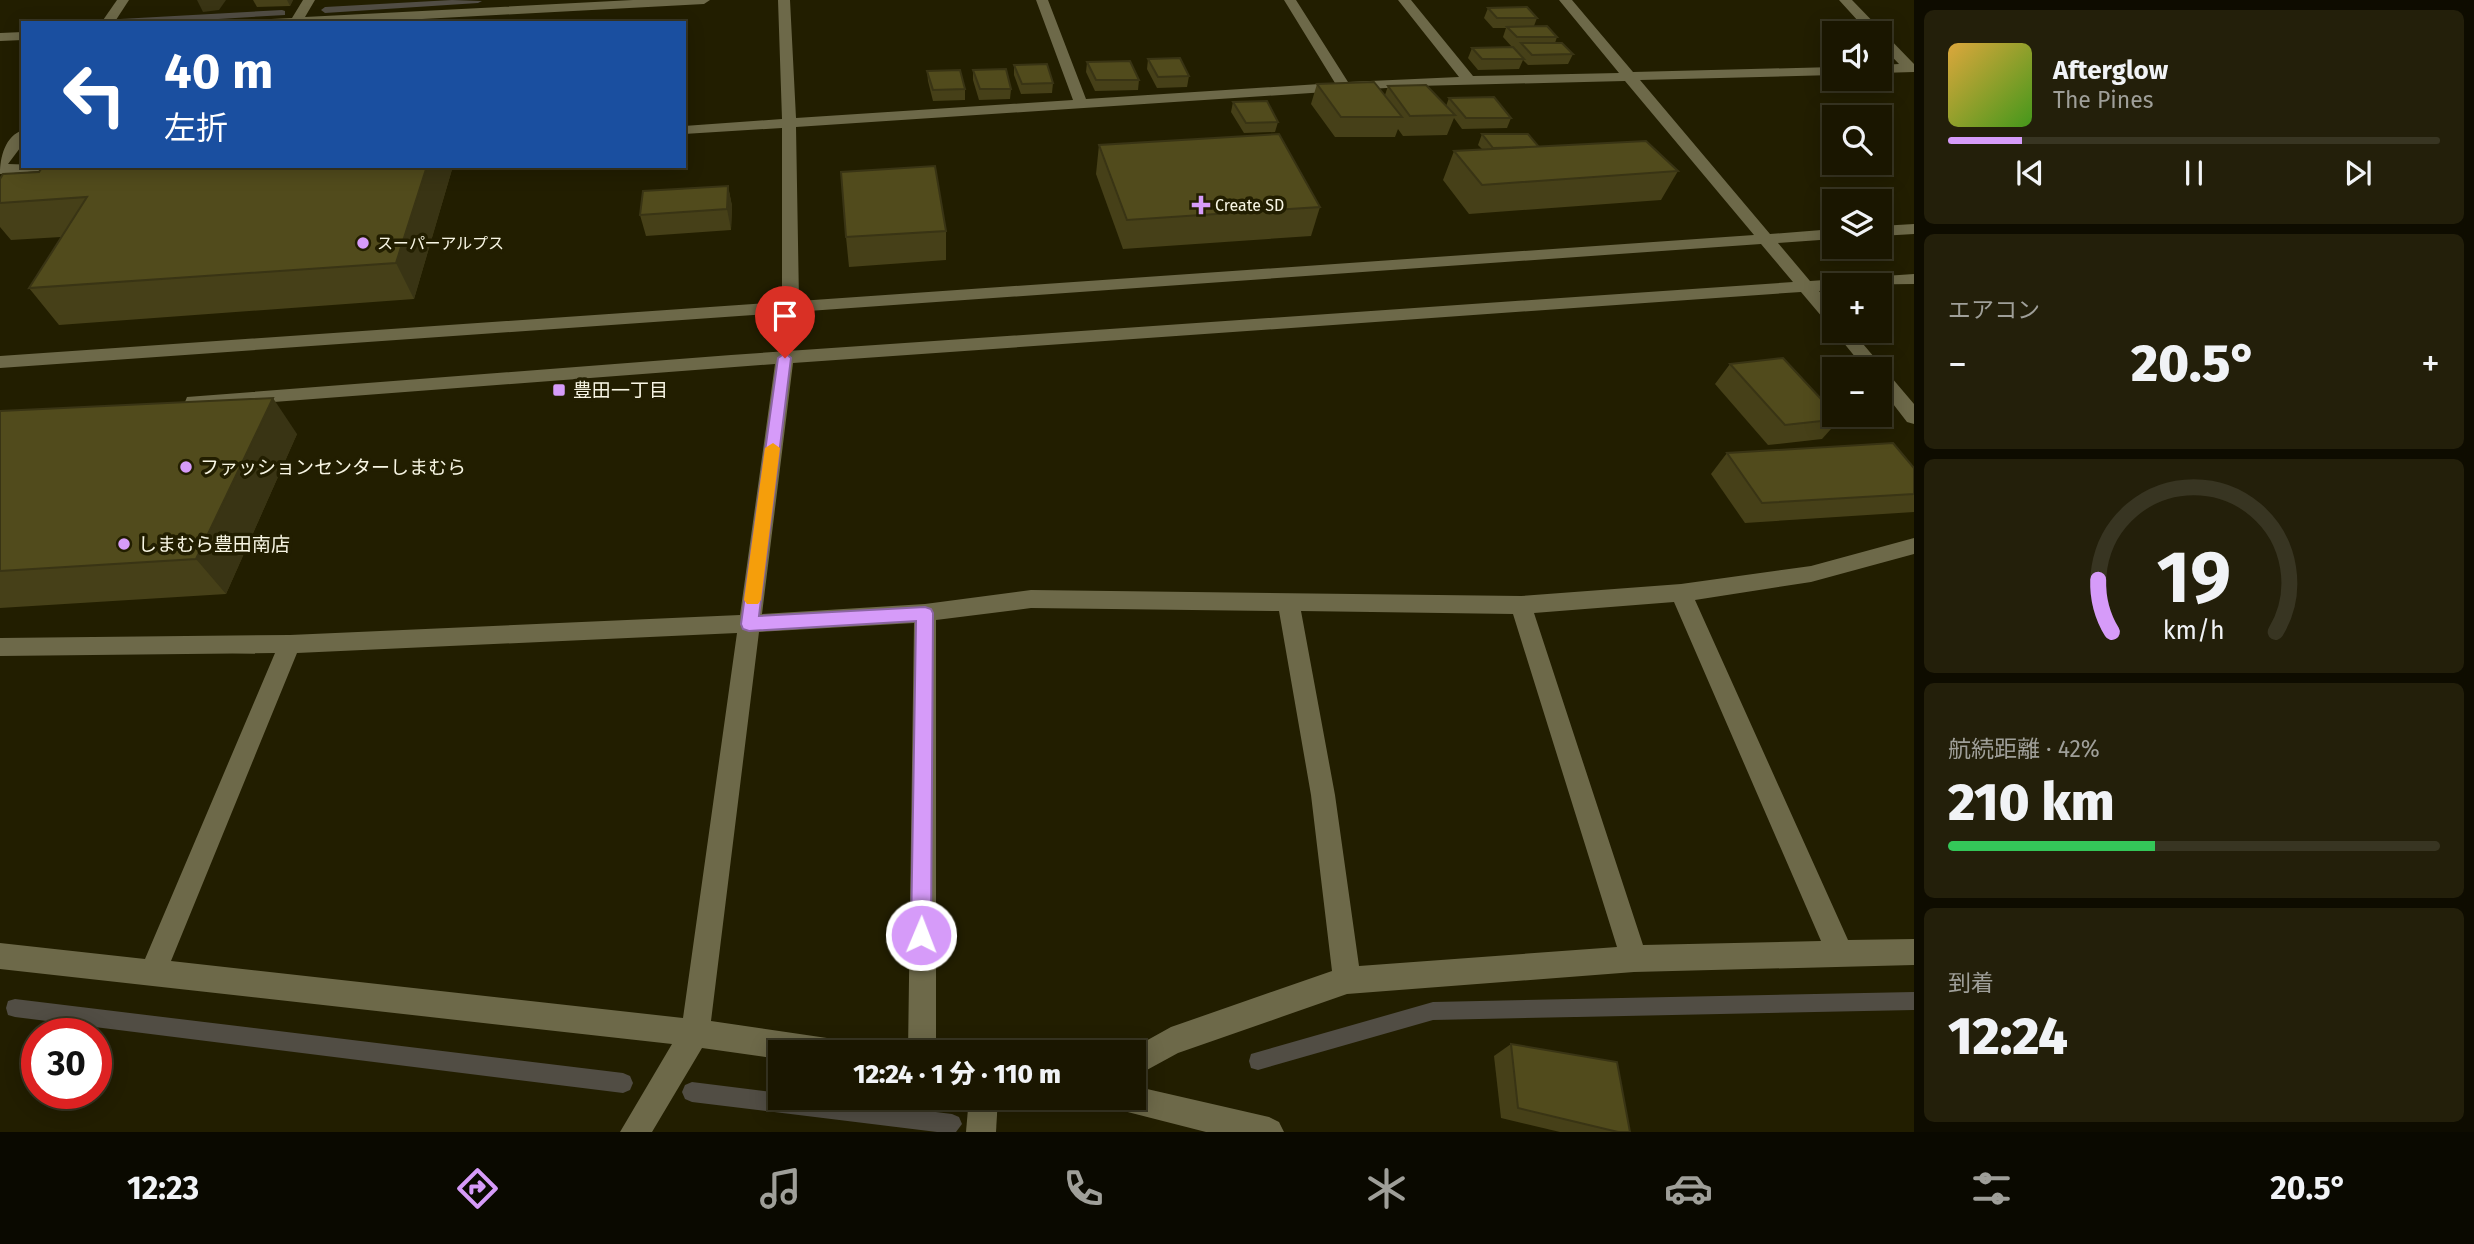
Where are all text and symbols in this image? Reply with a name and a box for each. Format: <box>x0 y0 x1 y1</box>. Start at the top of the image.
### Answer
map controls <box>1822 21 1892 427</box>
button: sound <box>1822 21 1892 91</box>
text: 40 m <box>164 42 273 101</box>
icon: left <box>49 49 140 140</box>
text: Afterglow <box>2053 55 2168 86</box>
text: The Pines <box>2053 86 2154 114</box>
button: search <box>1822 105 1892 175</box>
text: 左折 <box>164 109 228 147</box>
icon: previous <box>2011 154 2049 192</box>
icon: pause <box>2175 154 2213 192</box>
icon: next <box>2339 154 2377 192</box>
button: layers <box>1822 189 1892 259</box>
place label: Create SD <box>1215 196 1284 215</box>
marker: Create SD <box>1193 197 1209 213</box>
place label: スーパーアルプス <box>377 234 504 253</box>
marker: スーパーアルプス <box>355 235 371 251</box>
button: + <box>1822 273 1892 343</box>
pin <box>755 286 815 358</box>
text: エアコン <box>1948 296 2040 324</box>
icon: arrive <box>766 297 804 335</box>
text: 20.5° <box>2131 332 2257 395</box>
text: − <box>1948 341 1967 387</box>
text: + <box>2421 341 2440 387</box>
button: − <box>1822 357 1892 427</box>
place label: 豊田一丁目 <box>573 379 668 402</box>
marker: 豊田一丁目 <box>551 382 567 398</box>
place label: ファッションセンターしまむら <box>200 456 466 479</box>
marker: ファッションセンターしまむら <box>178 459 194 475</box>
place label: しまむら豊田南店 <box>138 533 290 556</box>
text: 19 <box>2157 534 2231 621</box>
marker: しまむら豊田南店 <box>116 536 132 552</box>
text: km/h <box>2163 616 2225 646</box>
text: 航続距離 · 42% <box>1948 735 2100 763</box>
text: 210 km <box>1948 771 2115 834</box>
position arrow <box>884 898 958 972</box>
text: 到着 <box>1948 969 1994 997</box>
text: 12:24 <box>1948 1005 2068 1068</box>
speed limit sign: 30 <box>21 1018 112 1109</box>
text: 12:24 · 1 分 · 110 m <box>853 1059 1061 1090</box>
icon: directions <box>453 1164 502 1213</box>
icon: music <box>756 1164 805 1213</box>
icon: phone <box>1059 1164 1108 1213</box>
icon: climate <box>1362 1164 1411 1213</box>
icon: car <box>1664 1164 1713 1213</box>
icon: filters <box>1967 1164 2016 1213</box>
text: 12:23 <box>127 1169 199 1207</box>
text: 20.5° <box>2270 1169 2347 1207</box>

